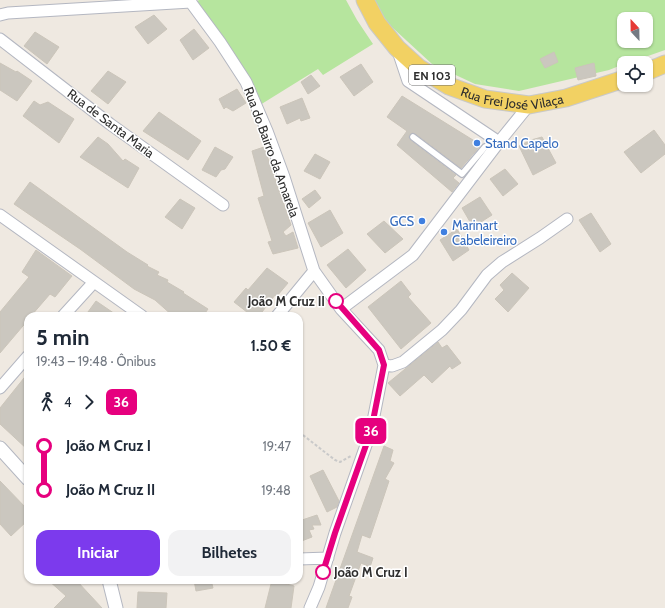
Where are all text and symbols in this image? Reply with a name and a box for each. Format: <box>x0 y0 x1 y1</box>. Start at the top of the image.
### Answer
north arrow <box>617 12 653 48</box>
map controls <box>617 12 653 92</box>
button: locate <box>617 56 653 92</box>
road number: EN 103 <box>409 65 455 85</box>
street label: Rua Frei José Vilaça <box>459 83 565 113</box>
street label: Rua de Santa Maria <box>64 85 158 161</box>
street label: Rua do Bairro da Amarela <box>241 85 303 220</box>
place label: Stand Capelo <box>485 135 559 151</box>
marker: Stand Capelo <box>472 138 482 148</box>
place label: GCS <box>390 213 414 229</box>
marker: GCS <box>417 216 427 226</box>
place label: Marinart Cabeleireiro <box>452 217 517 248</box>
marker: Marinart Cabeleireiro <box>439 227 449 237</box>
place label: João M Cruz II <box>247 293 325 309</box>
marker: João M Cruz II <box>328 293 344 309</box>
text: 5 min <box>36 324 89 351</box>
text: 1.50 € <box>251 337 291 355</box>
text: 19:43 – 19:48 · Ônibus <box>36 353 156 369</box>
icon: walk <box>36 391 58 413</box>
icon: forward <box>78 391 100 413</box>
text: 36 <box>114 393 129 411</box>
text: 4 <box>64 394 72 410</box>
line badge: 36 <box>353 418 389 444</box>
text: 36 <box>363 422 379 440</box>
text: João M Cruz I <box>66 437 151 455</box>
text: 19:47 <box>263 438 291 454</box>
text: João M Cruz II <box>66 481 155 499</box>
text: 19:48 <box>261 482 291 498</box>
button: Iniciar <box>36 530 160 576</box>
button: Bilhetes <box>168 530 291 576</box>
marker: João M Cruz I <box>315 564 331 580</box>
place label: João M Cruz I <box>333 564 408 580</box>

